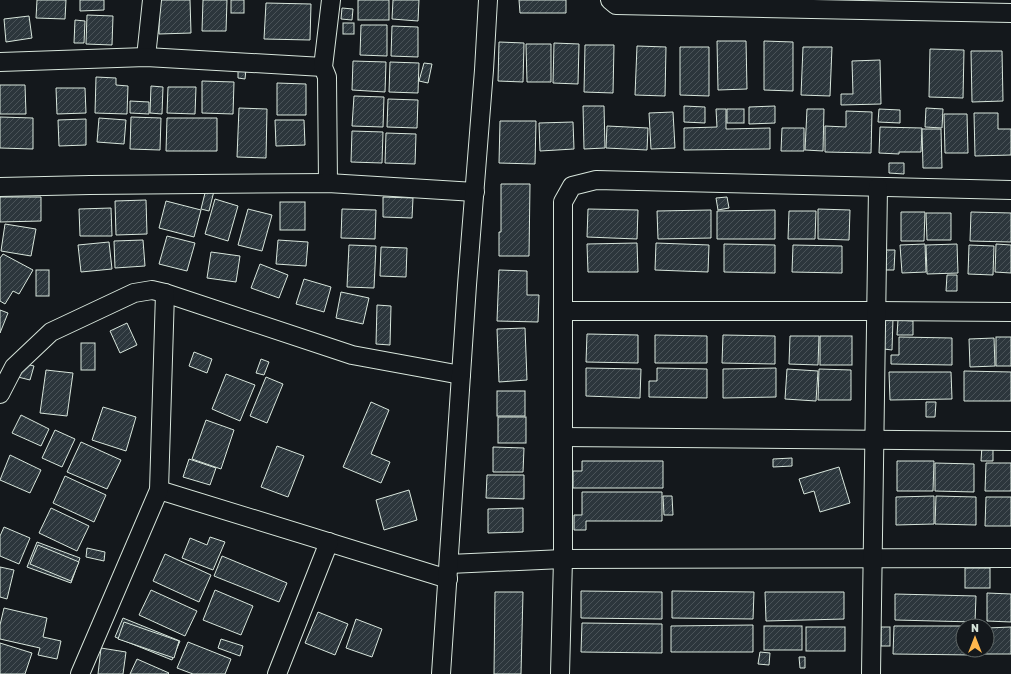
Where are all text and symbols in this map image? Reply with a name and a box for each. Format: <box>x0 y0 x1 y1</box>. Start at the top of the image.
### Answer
north arrow <box>955 618 995 658</box>
text: N <box>971 622 979 635</box>

